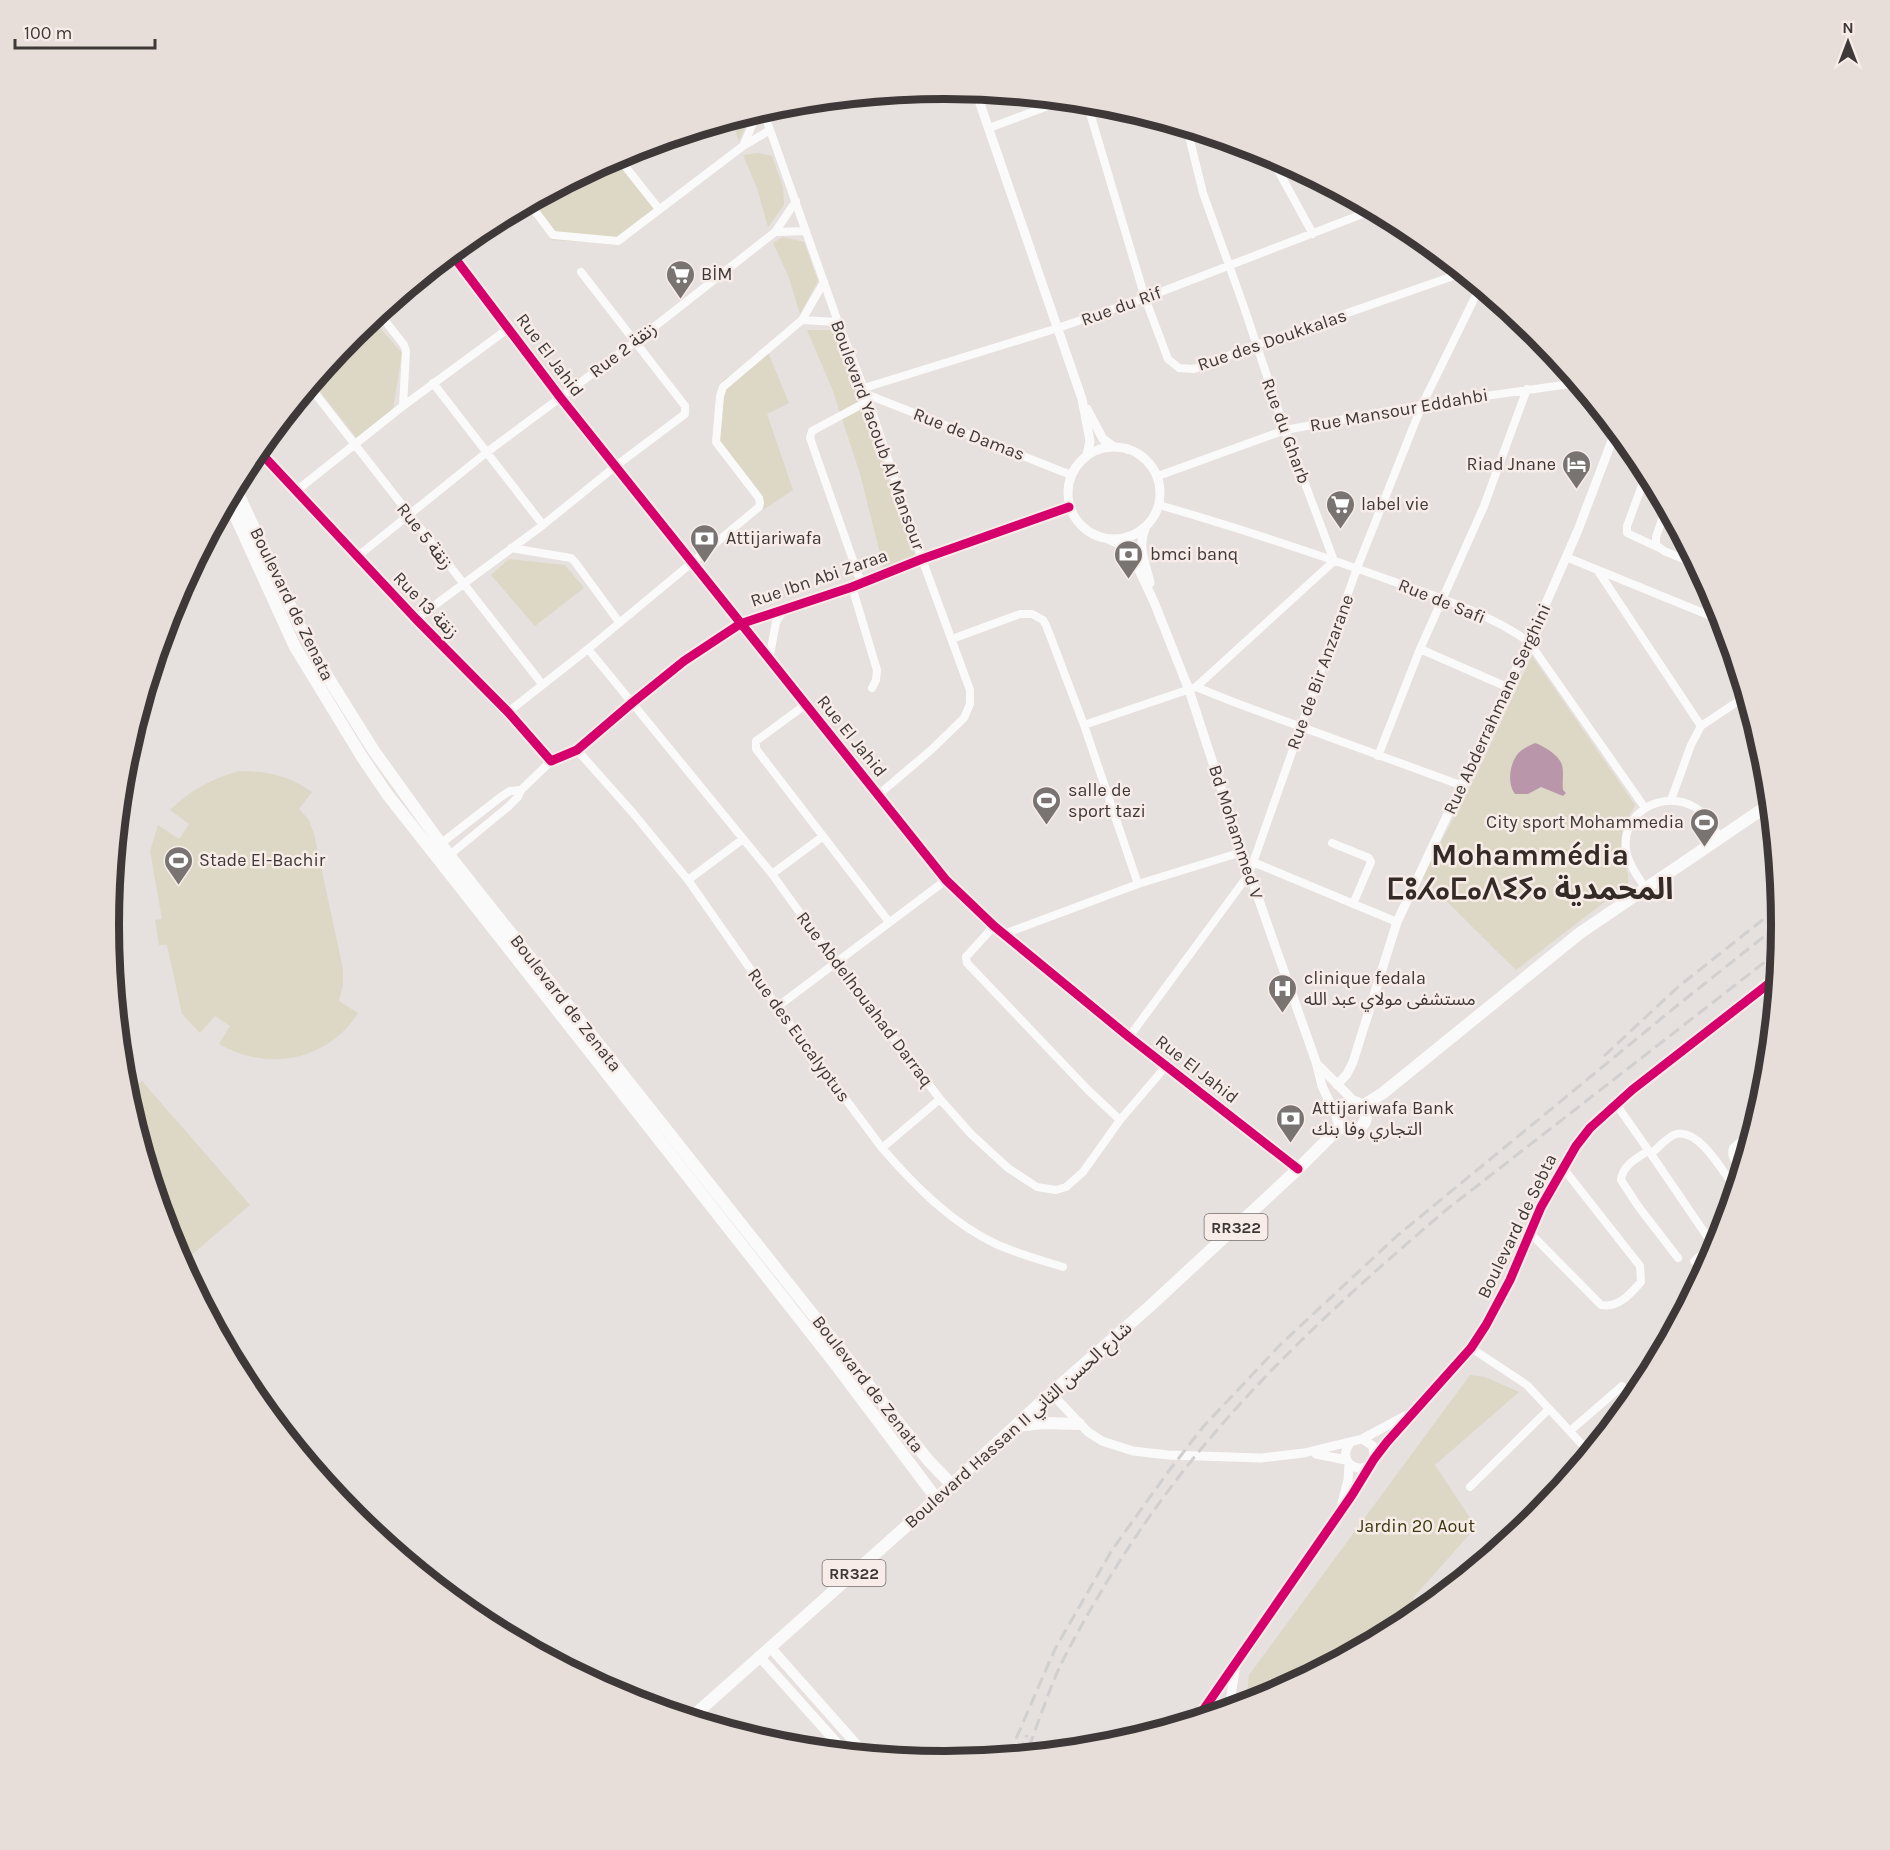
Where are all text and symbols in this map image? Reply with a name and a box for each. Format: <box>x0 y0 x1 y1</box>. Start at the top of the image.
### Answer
scale bar <box>15 12 154 50</box>
north arrow <box>1818 12 1878 72</box>
text: N <box>1842 18 1854 37</box>
text: 100 m <box>24 22 72 44</box>
supermarket icon: BİM <box>664 258 696 300</box>
place label: BİM <box>701 263 732 285</box>
street label: Rue du Rif <box>1078 281 1165 331</box>
street label: Rue des Doukkalas <box>1195 304 1349 376</box>
street label: Rue El Jahid <box>511 309 589 401</box>
street label: Boulevard Yacoub Al Mansour <box>826 317 930 553</box>
street label: Rue 2 زنقة <box>585 318 661 382</box>
street label: Rue du Gharb <box>1257 375 1315 487</box>
street label: Rue Mansour Eddahbi <box>1308 383 1490 437</box>
street label: Rue de Damas <box>910 403 1028 465</box>
hotel icon: Riad Jnane <box>1561 448 1593 490</box>
place label: Riad Jnane <box>1467 453 1556 475</box>
supermarket icon: label vie <box>1324 488 1356 530</box>
place label: label vie <box>1361 493 1429 515</box>
street label: Rue 5 زنقة <box>392 498 458 574</box>
bank icon: Attijariwafa <box>689 522 721 564</box>
street label: Boulevard de Zenata <box>245 524 339 684</box>
place label: Attijariwafa <box>726 527 822 549</box>
bank icon: bmci banq <box>1113 538 1145 580</box>
place label: bmci banq <box>1150 543 1238 565</box>
street label: Rue Ibn Abi Zaraa <box>747 544 891 612</box>
street label: Rue 13 زنقة <box>389 567 463 643</box>
street label: Rue de Safi <box>1395 574 1489 628</box>
street label: Rue de Bir Anzarane <box>1282 592 1358 752</box>
street label: Rue Abderrahmane Serghini <box>1438 600 1556 818</box>
street label: Rue El Jahid <box>812 691 892 781</box>
street label: Bd Mohammed V <box>1204 762 1268 902</box>
place label: salle de sport tazi <box>1068 779 1146 822</box>
sports icon: salle de sport tazi <box>1031 784 1063 826</box>
sports icon: City sport Mohammedia <box>1689 806 1721 848</box>
place label: City sport Mohammedia <box>1486 811 1684 833</box>
district label: Mohammédia ⵎⵓⵃⴰⵎⴰⴷⵉⵢⴰ المحمدية <box>1387 837 1673 907</box>
sports icon: Stade El-Bachir <box>162 844 194 886</box>
place label: Stade El-Bachir <box>199 849 326 871</box>
street label: Rue Abdelhouahad Darraq <box>792 907 938 1091</box>
street label: Boulevard de Zenata <box>506 930 626 1076</box>
street label: Rue des Eucalyptus <box>743 964 855 1106</box>
place label: clinique fedala مستشفى مولاي عبد الله <box>1304 967 1476 1012</box>
hospital icon: clinique fedala مستشفى مولاي عبد الله <box>1267 972 1299 1014</box>
street label: Rue El Jahid <box>1151 1030 1243 1108</box>
place label: Attijariwafa Bank التجاري وفا بنك <box>1312 1097 1454 1142</box>
bank icon: Attijariwafa Bank التجاري وفا بنك <box>1275 1102 1307 1144</box>
street label: Boulevard de Sebta <box>1472 1150 1562 1302</box>
road number: RR322 <box>1204 1214 1268 1240</box>
street label: Boulevard de Zenata <box>808 1311 928 1457</box>
street label: Boulevard Hassan II شارع الحسن الثاني <box>900 1317 1138 1535</box>
park label: Jardin 20 Aout <box>1357 1515 1475 1537</box>
road number: RR322 <box>822 1560 886 1586</box>

